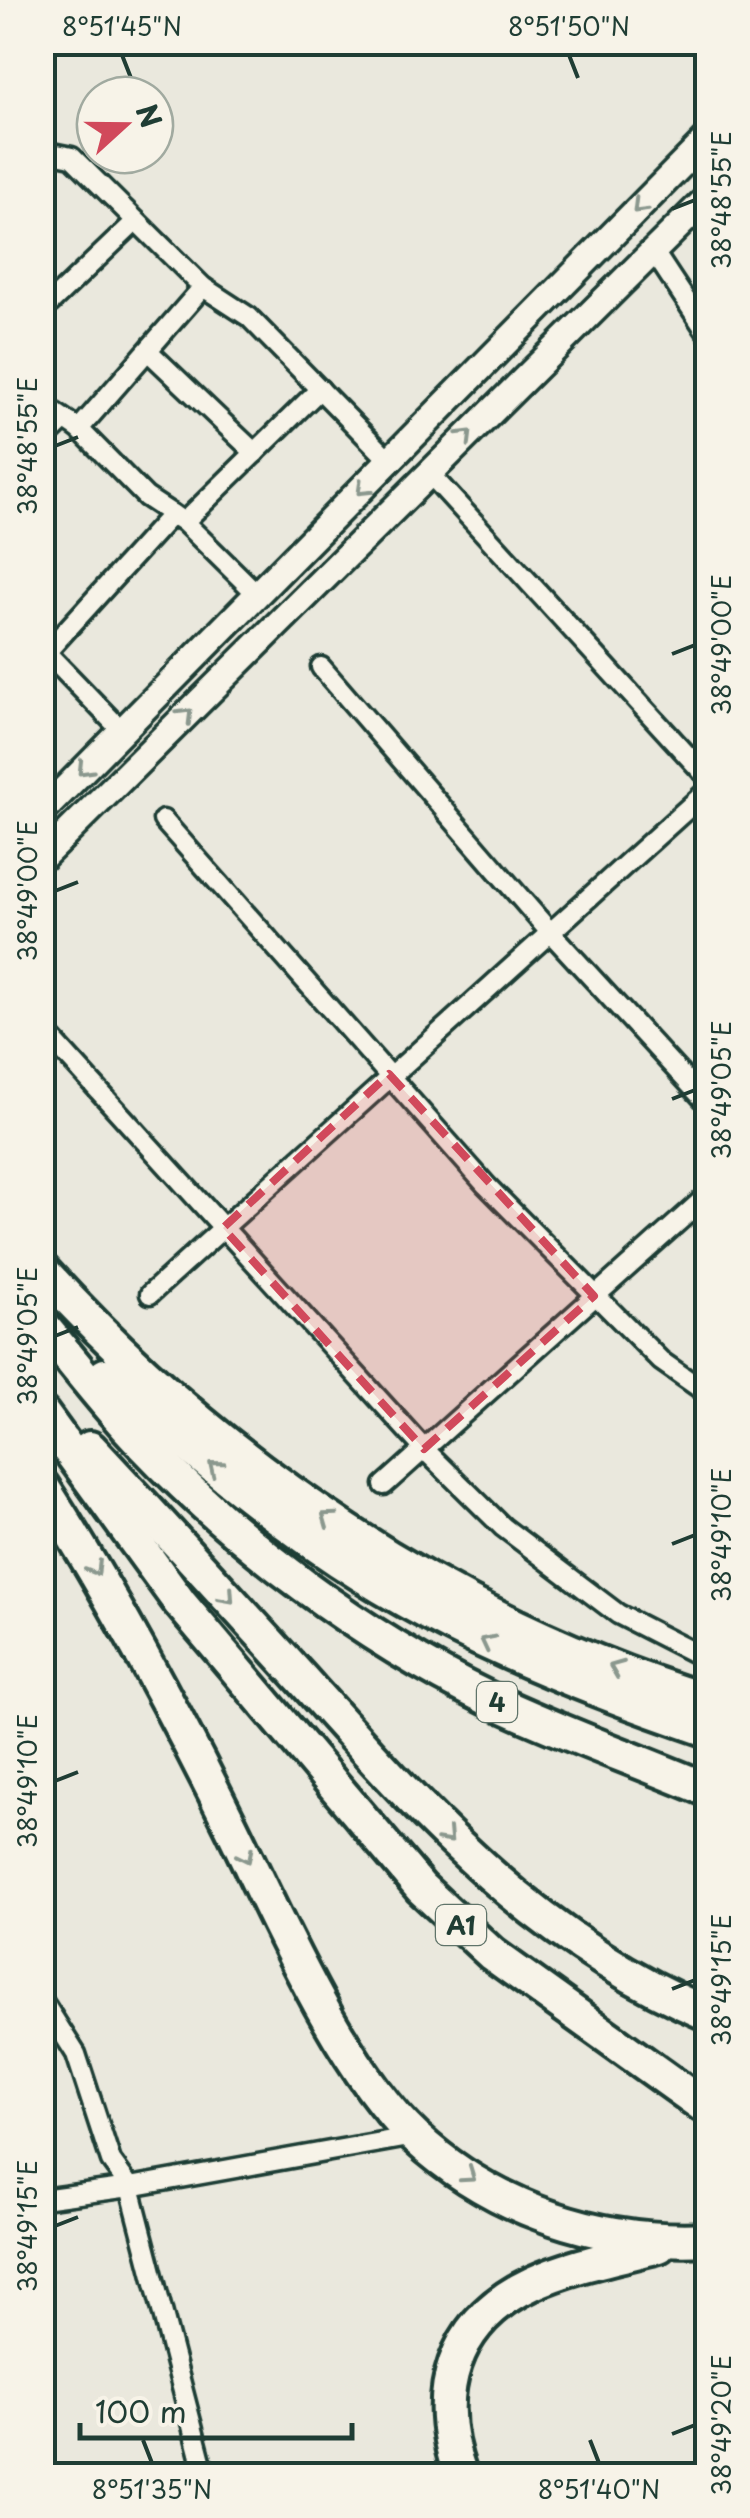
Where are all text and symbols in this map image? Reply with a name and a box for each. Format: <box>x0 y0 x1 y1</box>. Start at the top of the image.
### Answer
text: 8°51'45"N <box>62 7 182 45</box>
text: 8°51'50"N <box>508 7 630 45</box>
north arrow <box>75 75 175 175</box>
text: N <box>126 97 174 134</box>
text: 38°48'55"E <box>702 131 740 269</box>
one-way arrow <box>632 195 650 213</box>
text: 38°48'55"E <box>8 377 46 515</box>
one-way arrow <box>454 430 472 448</box>
one-way arrow <box>356 478 374 496</box>
text: 38°49'00"E <box>702 574 740 716</box>
one-way arrow <box>175 709 193 727</box>
one-way arrow <box>78 758 96 776</box>
text: 38°49'00"E <box>8 820 46 962</box>
text: 38°49'05"E <box>702 1021 740 1159</box>
text: 38°49'05"E <box>8 1267 46 1405</box>
one-way arrow <box>208 1461 226 1479</box>
text: 38°49'10"E <box>702 1468 740 1602</box>
one-way arrow <box>321 1512 339 1530</box>
one-way arrow <box>83 1558 102 1576</box>
one-way arrow <box>216 1585 234 1604</box>
one-way arrow <box>480 1635 498 1654</box>
one-way arrow <box>608 1659 626 1679</box>
road number: 4 <box>477 1682 517 1722</box>
text: 38°49'10"E <box>8 1714 46 1848</box>
one-way arrow <box>435 1825 453 1844</box>
one-way arrow <box>234 1846 253 1864</box>
road number: A1 <box>436 1905 486 1945</box>
text: 38°49'15"E <box>702 1914 740 2046</box>
text: 38°49'15"E <box>8 2160 46 2292</box>
one-way arrow <box>457 2164 476 2182</box>
text: 38°49'20"E <box>702 2355 740 2495</box>
scale bar <box>80 2378 352 2440</box>
text: 100 m <box>95 2388 187 2433</box>
text: 8°51'35"N <box>92 2470 212 2508</box>
text: 8°51'40"N <box>538 2470 660 2508</box>

